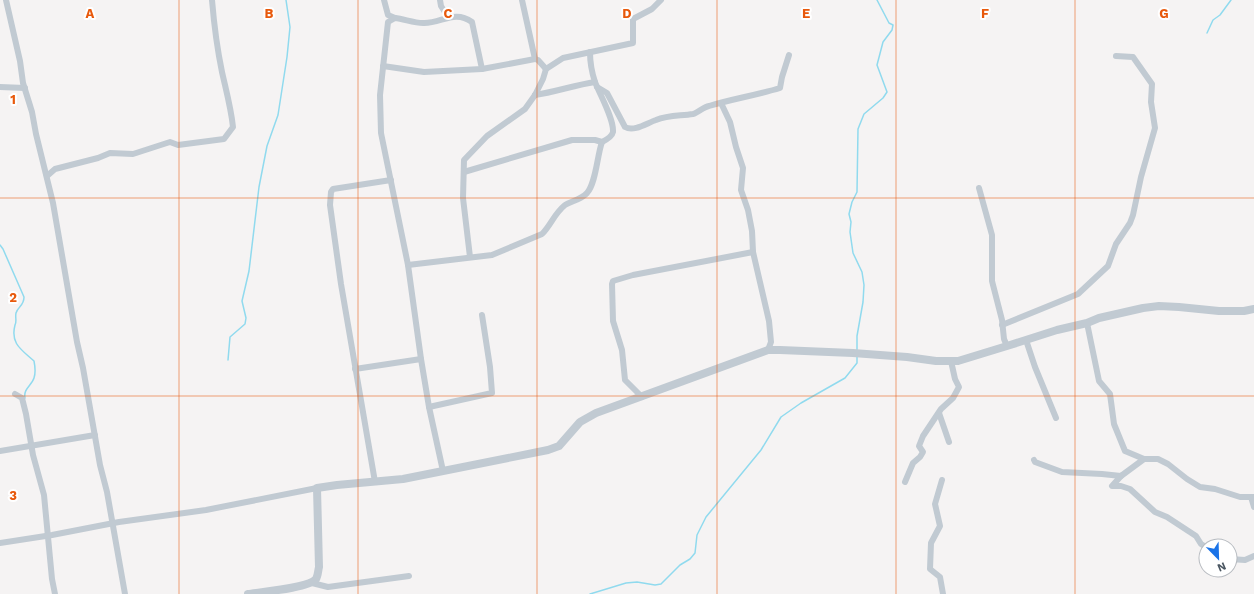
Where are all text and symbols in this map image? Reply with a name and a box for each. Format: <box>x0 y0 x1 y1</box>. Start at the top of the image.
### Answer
text: A <box>86 6 95 21</box>
text: B <box>265 6 274 21</box>
text: C <box>444 6 453 21</box>
text: D <box>622 6 632 21</box>
text: E <box>802 6 810 21</box>
text: F <box>981 6 989 21</box>
text: G <box>1159 6 1169 21</box>
text: 1 <box>10 92 16 107</box>
text: 2 <box>9 290 17 305</box>
text: 3 <box>9 488 17 503</box>
north arrow <box>1198 538 1238 578</box>
text: N <box>1215 559 1228 574</box>

